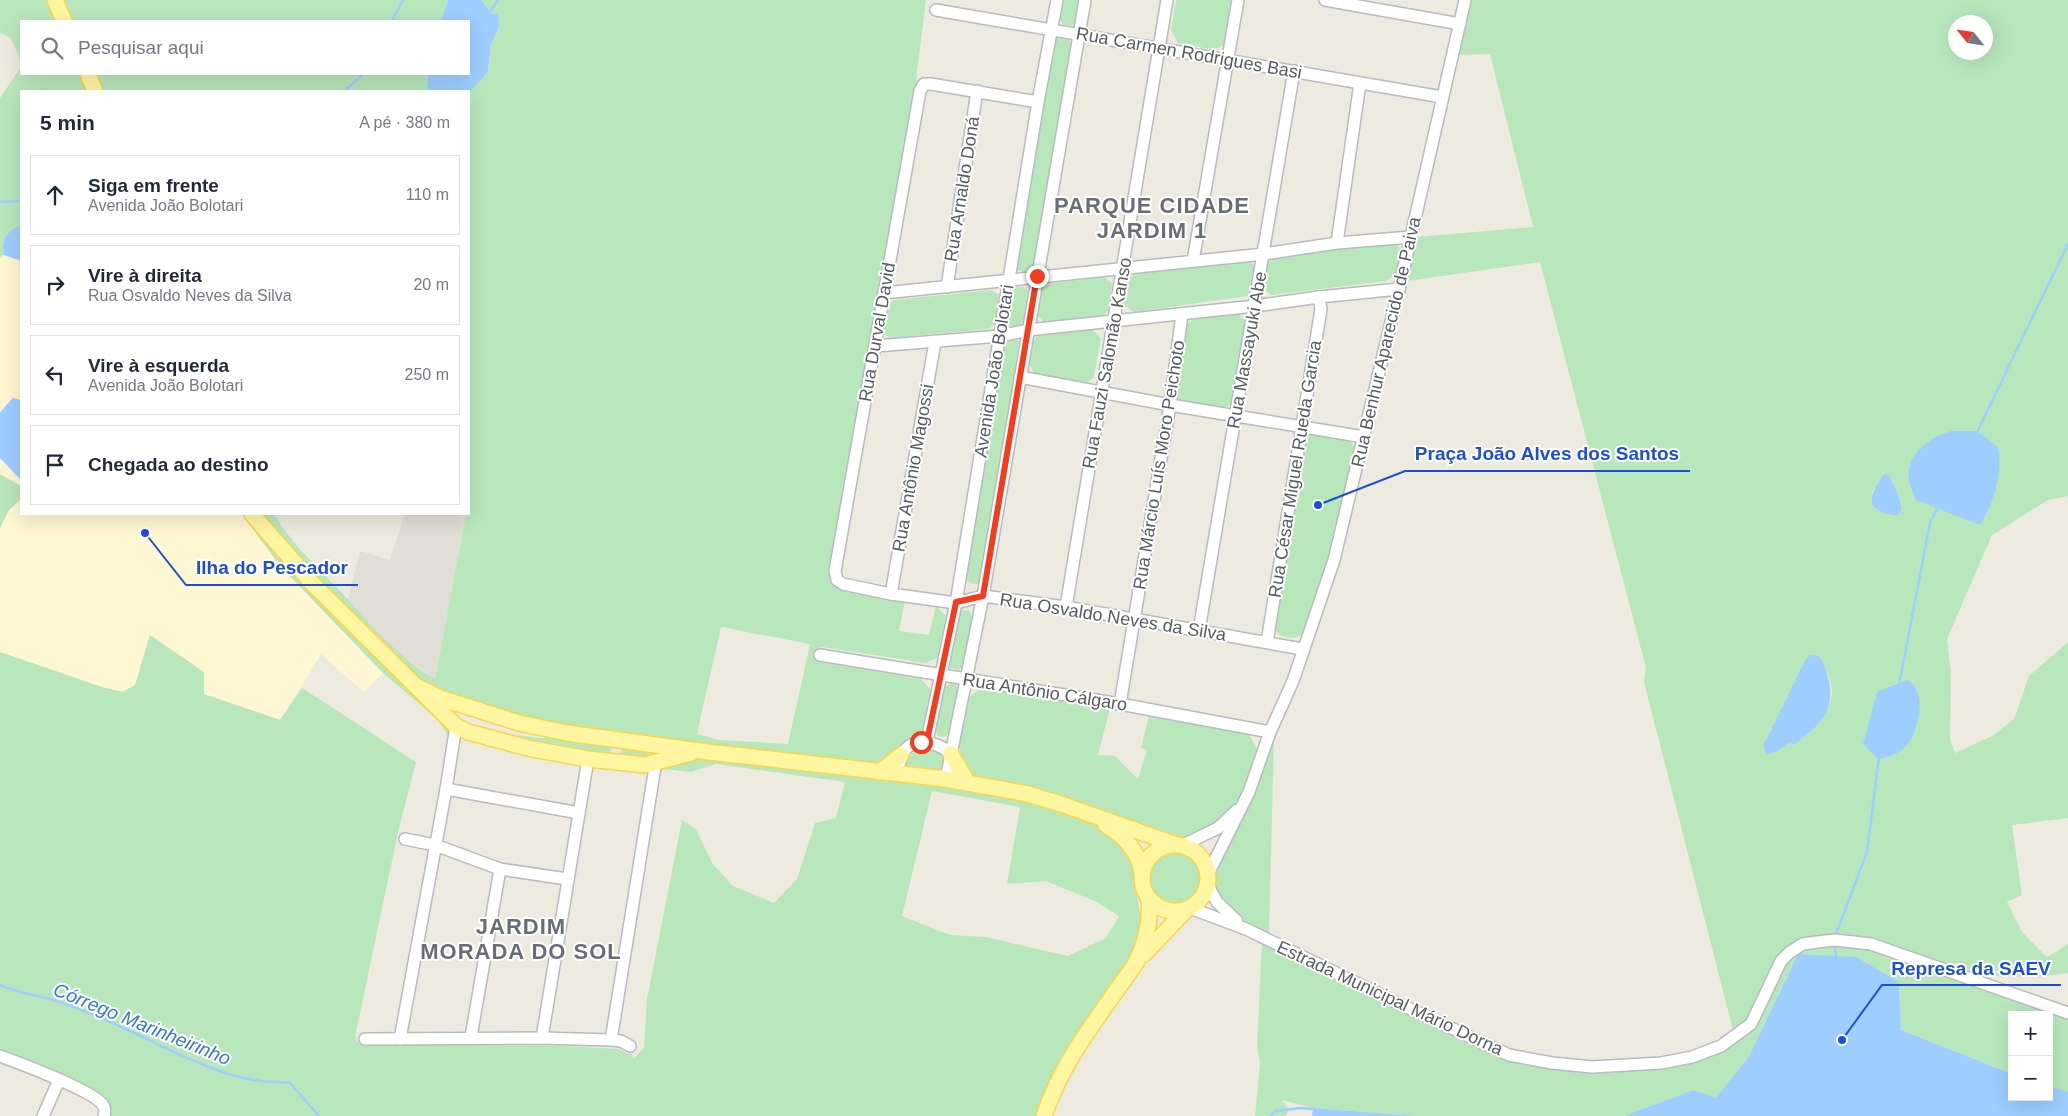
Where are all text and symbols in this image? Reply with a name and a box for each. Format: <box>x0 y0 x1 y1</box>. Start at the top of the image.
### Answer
north arrow <box>1948 15 1993 60</box>
search box <box>20 20 470 75</box>
street label: Rua Carmen Rodrigues Basi <box>1074 23 1304 83</box>
icon: search <box>38 34 66 62</box>
text: Pesquisar aqui <box>78 37 204 58</box>
text: 5 min <box>40 111 95 134</box>
text: A pé · 380 m <box>359 114 450 131</box>
street label: Rua Arnaldo Doná <box>941 114 984 263</box>
text: Siga em frente <box>88 175 219 196</box>
icon: ahead <box>41 181 69 209</box>
text: 110 m <box>406 186 449 203</box>
district label: PARQUE CIDADE JARDIM 1 <box>1054 193 1250 243</box>
text: Avenida João Bolotari <box>88 197 243 214</box>
street label: Rua Benhur Aparecido de Paiva <box>1347 214 1425 469</box>
street label: Rua Fauzi Salomão Kanso <box>1079 256 1135 470</box>
street label: Rua Durval David <box>855 261 899 403</box>
text: Vire à direita <box>88 265 202 286</box>
route end <box>1026 265 1049 288</box>
street label: Rua Massayuki Abe <box>1223 270 1271 430</box>
icon: right <box>41 271 69 299</box>
text: 20 m <box>413 276 449 293</box>
street label: Avenida João Bolotari <box>970 283 1018 459</box>
text: Rua Osvaldo Neves da Silva <box>88 287 292 304</box>
street label: Rua César Miguel Rueda Garcia <box>1265 338 1325 599</box>
street label: Rua Márcio Luís Moro Peichoto <box>1129 339 1189 591</box>
text: Vire à esquerda <box>88 355 229 376</box>
icon: left <box>41 361 69 389</box>
text: 250 m <box>405 366 449 383</box>
text: Avenida João Bolotari <box>88 377 243 394</box>
street label: Rua Antônio Magossi <box>888 383 938 553</box>
callout: Praça João Alves dos Santos <box>1405 437 1690 471</box>
text: Praça João Alves dos Santos <box>1415 443 1679 464</box>
icon: arrive <box>41 451 69 479</box>
text: Chegada ao destino <box>88 454 269 475</box>
callout: Ilha do Pescador <box>186 551 358 585</box>
text: Ilha do Pescador <box>196 557 349 578</box>
street label: Rua Osvaldo Neves da Silva <box>998 589 1229 645</box>
street label: Rua Antônio Cálgaro <box>961 669 1129 715</box>
route start <box>910 731 933 754</box>
district label: JARDIM MORADA DO SOL <box>420 914 622 964</box>
street label: Estrada Municipal Mário Dorna <box>1274 937 1507 1060</box>
callout: Represa da SAEV <box>1882 951 2061 985</box>
text: Represa da SAEV <box>1891 958 2051 979</box>
water label: Córrego Marinheirinho <box>50 979 234 1069</box>
map controls <box>2008 1011 2053 1101</box>
button: + <box>2008 1011 2053 1056</box>
button: − <box>2008 1056 2053 1101</box>

